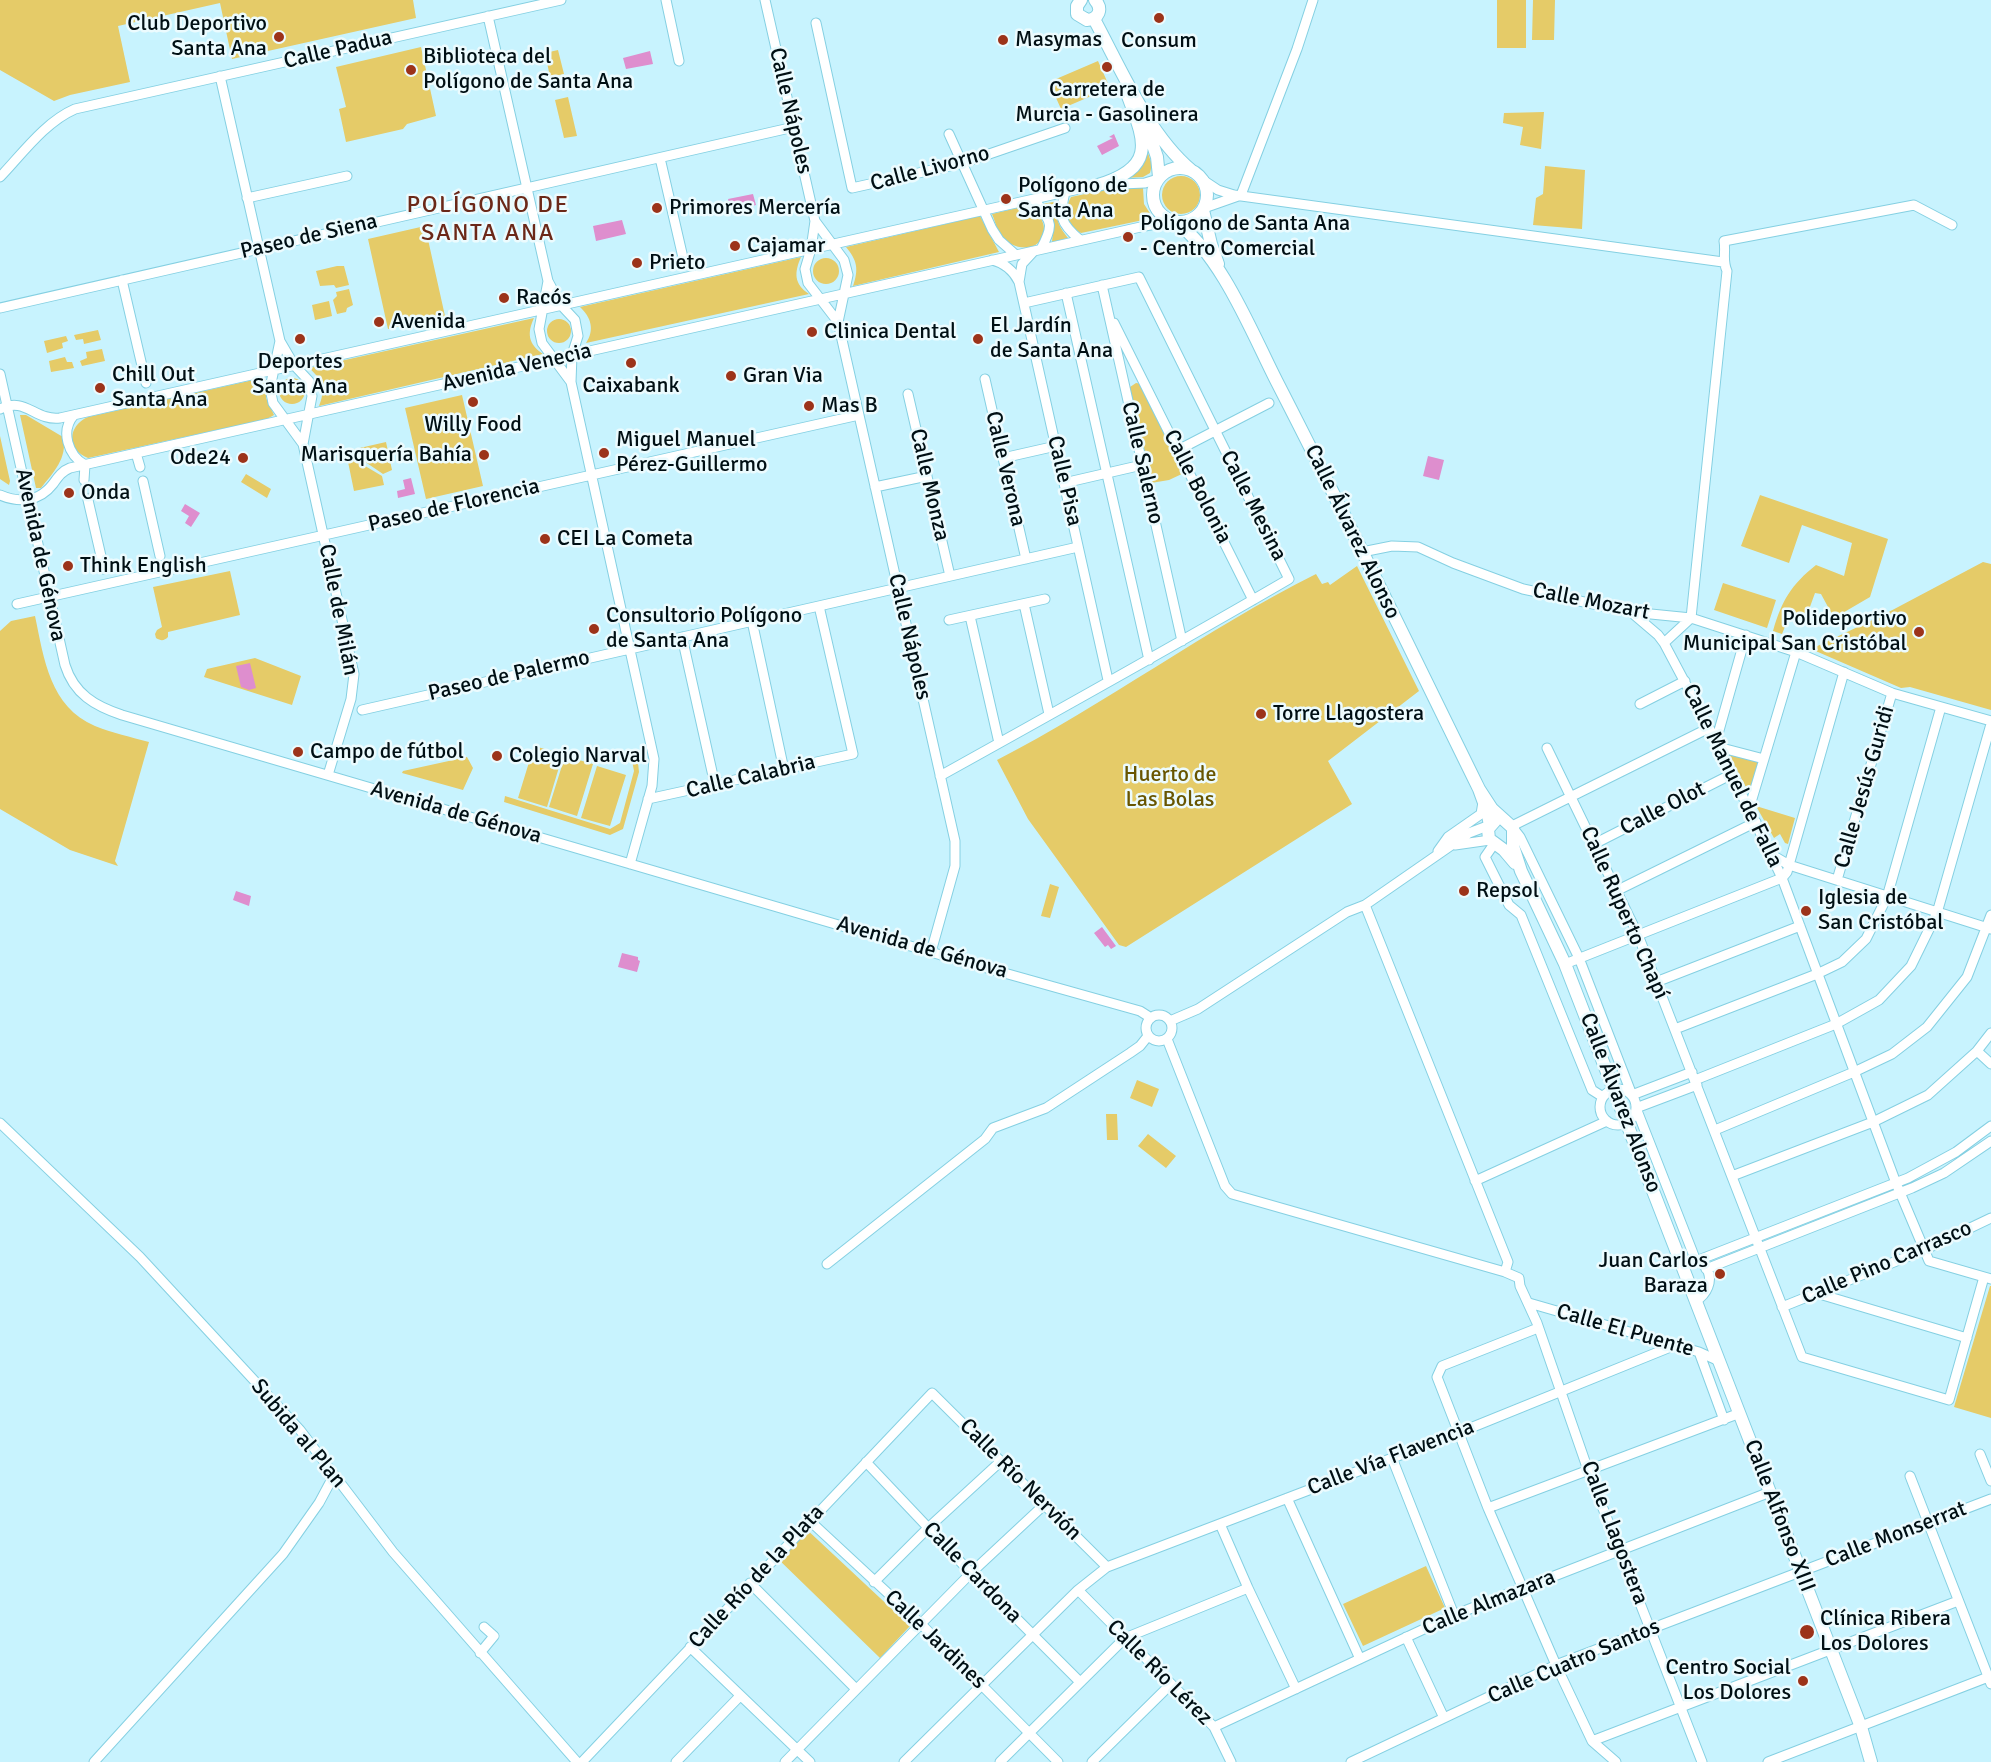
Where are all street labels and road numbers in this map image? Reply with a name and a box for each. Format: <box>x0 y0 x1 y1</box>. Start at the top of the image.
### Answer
street label: Calle Padua <box>281 25 395 75</box>
street label: Calle Nápoles <box>763 45 817 177</box>
street label: Calle Livorno <box>868 140 992 198</box>
street label: Paseo de Siena <box>238 208 380 266</box>
street label: Avenida Venecia <box>440 338 594 398</box>
street label: Calle Salerno <box>1115 399 1169 527</box>
street label: Calle Verona <box>979 409 1031 529</box>
street label: Calle Monza <box>903 426 955 544</box>
street label: Calle Bolonia <box>1157 426 1237 548</box>
street label: Calle Pisa <box>1041 433 1087 529</box>
street label: Calle Álvarez Alonso <box>1298 441 1406 623</box>
street label: Calle Mesina <box>1214 446 1292 566</box>
street label: Avenida de Génova <box>9 466 71 644</box>
street label: Paseo de Florencia <box>366 473 542 539</box>
street label: Calle de Milán <box>312 542 364 678</box>
street label: Calle Nápoles <box>882 571 936 703</box>
street label: Calle Mozart <box>1530 578 1652 626</box>
street label: Paseo de Palermo <box>426 645 592 707</box>
street label: Calle Manuel de Falla <box>1676 680 1788 872</box>
street label: Calle Jesús Guridi <box>1829 703 1901 871</box>
street label: Calle Calabria <box>684 749 818 805</box>
street label: Avenida de Génova <box>368 776 544 850</box>
street label: Calle Olot <box>1616 776 1710 842</box>
street label: Calle Ruperto Chapí <box>1574 822 1674 1004</box>
street label: Avenida de Génova <box>834 911 1010 985</box>
street label: Calle Álvarez Alonso <box>1574 1009 1666 1197</box>
street label: Calle Pino Carrasco <box>1798 1215 1976 1311</box>
street label: Calle El Puente <box>1553 1299 1697 1363</box>
street label: Subida al Plan <box>245 1374 351 1494</box>
street label: Calle Río Nervión <box>953 1413 1087 1547</box>
street label: Calle Vía Flavencia <box>1304 1414 1478 1502</box>
street label: Calle Alfonso XIII <box>1738 1436 1820 1596</box>
street label: Calle Llagostera <box>1574 1457 1654 1609</box>
street label: Calle Monserrat <box>1822 1496 1970 1574</box>
street label: Calle Río de la Plata <box>684 1500 830 1654</box>
street label: Calle Cardona <box>917 1517 1027 1629</box>
street label: Calle Almazara <box>1419 1564 1559 1642</box>
street label: Calle Jardines <box>879 1585 991 1695</box>
street label: Calle Cuatro Santos <box>1484 1614 1664 1710</box>
street label: Calle Río Lérez <box>1101 1615 1217 1731</box>

